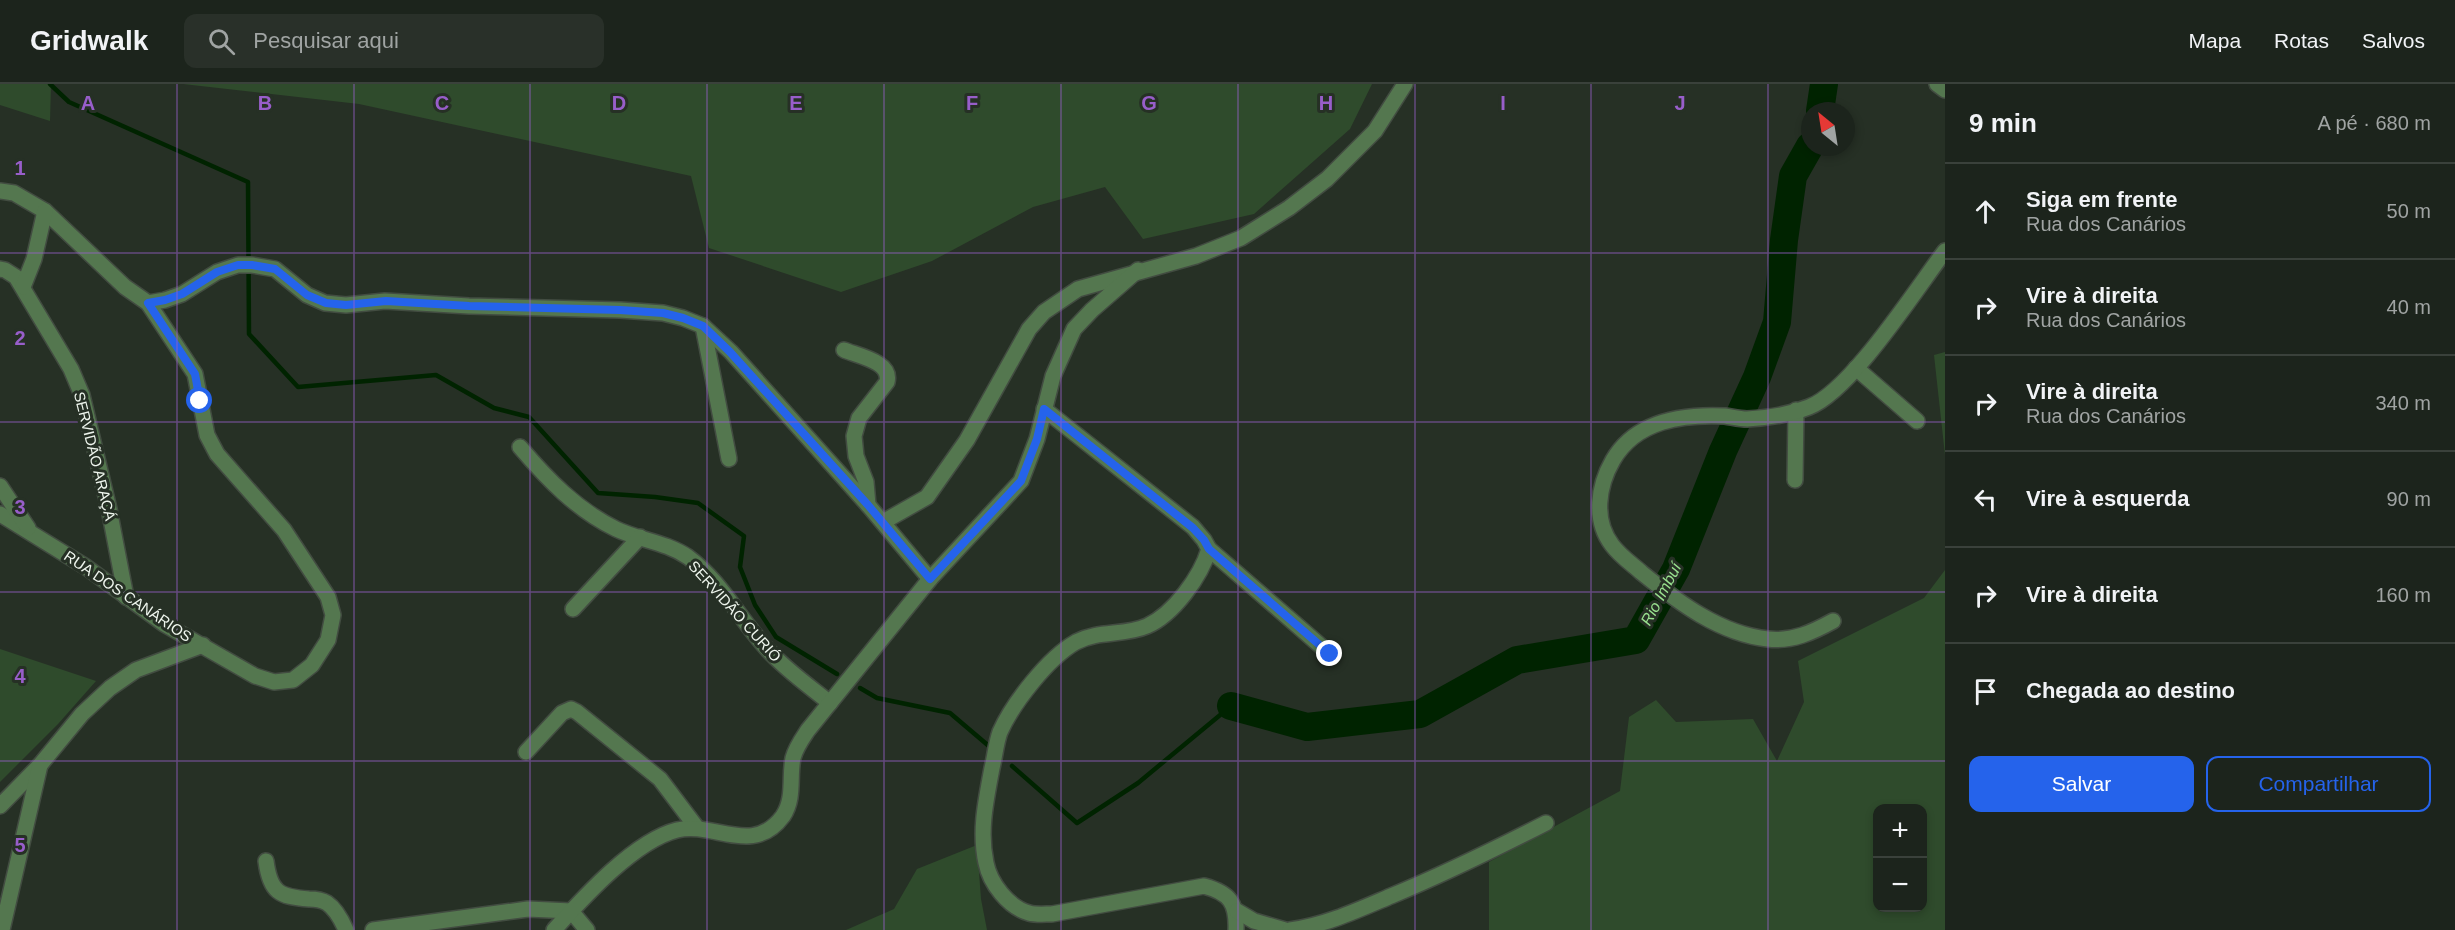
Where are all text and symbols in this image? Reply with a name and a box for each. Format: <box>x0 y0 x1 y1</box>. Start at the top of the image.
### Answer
search box <box>184 14 604 68</box>
text: Gridwalk <box>30 25 148 56</box>
icon: search <box>205 25 238 58</box>
text: Pesquisar aqui <box>253 28 399 53</box>
text: Mapa <box>2189 29 2241 52</box>
text: Rotas <box>2274 29 2329 52</box>
text: Salvos <box>2362 29 2425 52</box>
text: A <box>81 92 95 114</box>
text: B <box>258 92 272 114</box>
text: C <box>435 92 449 114</box>
text: D <box>612 92 626 114</box>
text: E <box>789 92 803 114</box>
text: F <box>966 92 978 114</box>
text: G <box>1141 92 1157 114</box>
text: H <box>1319 92 1333 114</box>
text: I <box>1500 92 1506 114</box>
text: J <box>1674 92 1686 114</box>
north arrow <box>1801 102 1855 156</box>
text: 9 min <box>1969 108 2037 138</box>
text: A pé · 680 m <box>2318 112 2431 134</box>
text: 1 <box>14 157 26 179</box>
text: Siga em frente <box>2026 187 2178 212</box>
icon: ahead <box>1969 195 2002 228</box>
text: 50 m <box>2387 200 2431 222</box>
text: Rua dos Canários <box>2026 213 2186 235</box>
text: Vire à direita <box>2026 283 2158 308</box>
icon: right <box>1969 291 2002 324</box>
text: 40 m <box>2387 296 2431 318</box>
text: Rua dos Canários <box>2026 309 2186 331</box>
text: 2 <box>14 327 26 349</box>
text: Vire à direita <box>2026 379 2158 404</box>
route start <box>186 387 212 413</box>
icon: right <box>1969 387 2002 420</box>
street label: SERVIDÃO ARAÇÁ <box>71 390 119 522</box>
text: 340 m <box>2375 392 2431 414</box>
text: Rua dos Canários <box>2026 405 2186 427</box>
icon: left <box>1969 483 2002 516</box>
text: Vire à esquerda <box>2026 486 2189 511</box>
text: 90 m <box>2387 488 2431 510</box>
text: 3 <box>14 496 26 518</box>
street label: RUA DOS CANÁRIOS <box>61 547 195 645</box>
street label: SERVIDÃO CURIÓ <box>685 557 785 665</box>
water label: Rio Imbuí <box>1637 558 1685 628</box>
icon: right <box>1969 579 2002 612</box>
text: Vire à direita <box>2026 582 2158 607</box>
text: 160 m <box>2375 584 2431 606</box>
route end <box>1316 640 1342 666</box>
text: 4 <box>14 665 26 687</box>
icon: arrive <box>1969 675 2002 708</box>
text: Chegada ao destino <box>2026 678 2235 703</box>
button: Salvar <box>1969 756 2194 812</box>
button: Compartilhar <box>2206 756 2431 812</box>
map controls <box>1873 804 1927 912</box>
button: + <box>1873 804 1927 858</box>
text: 5 <box>14 834 26 856</box>
button: − <box>1873 858 1927 912</box>

